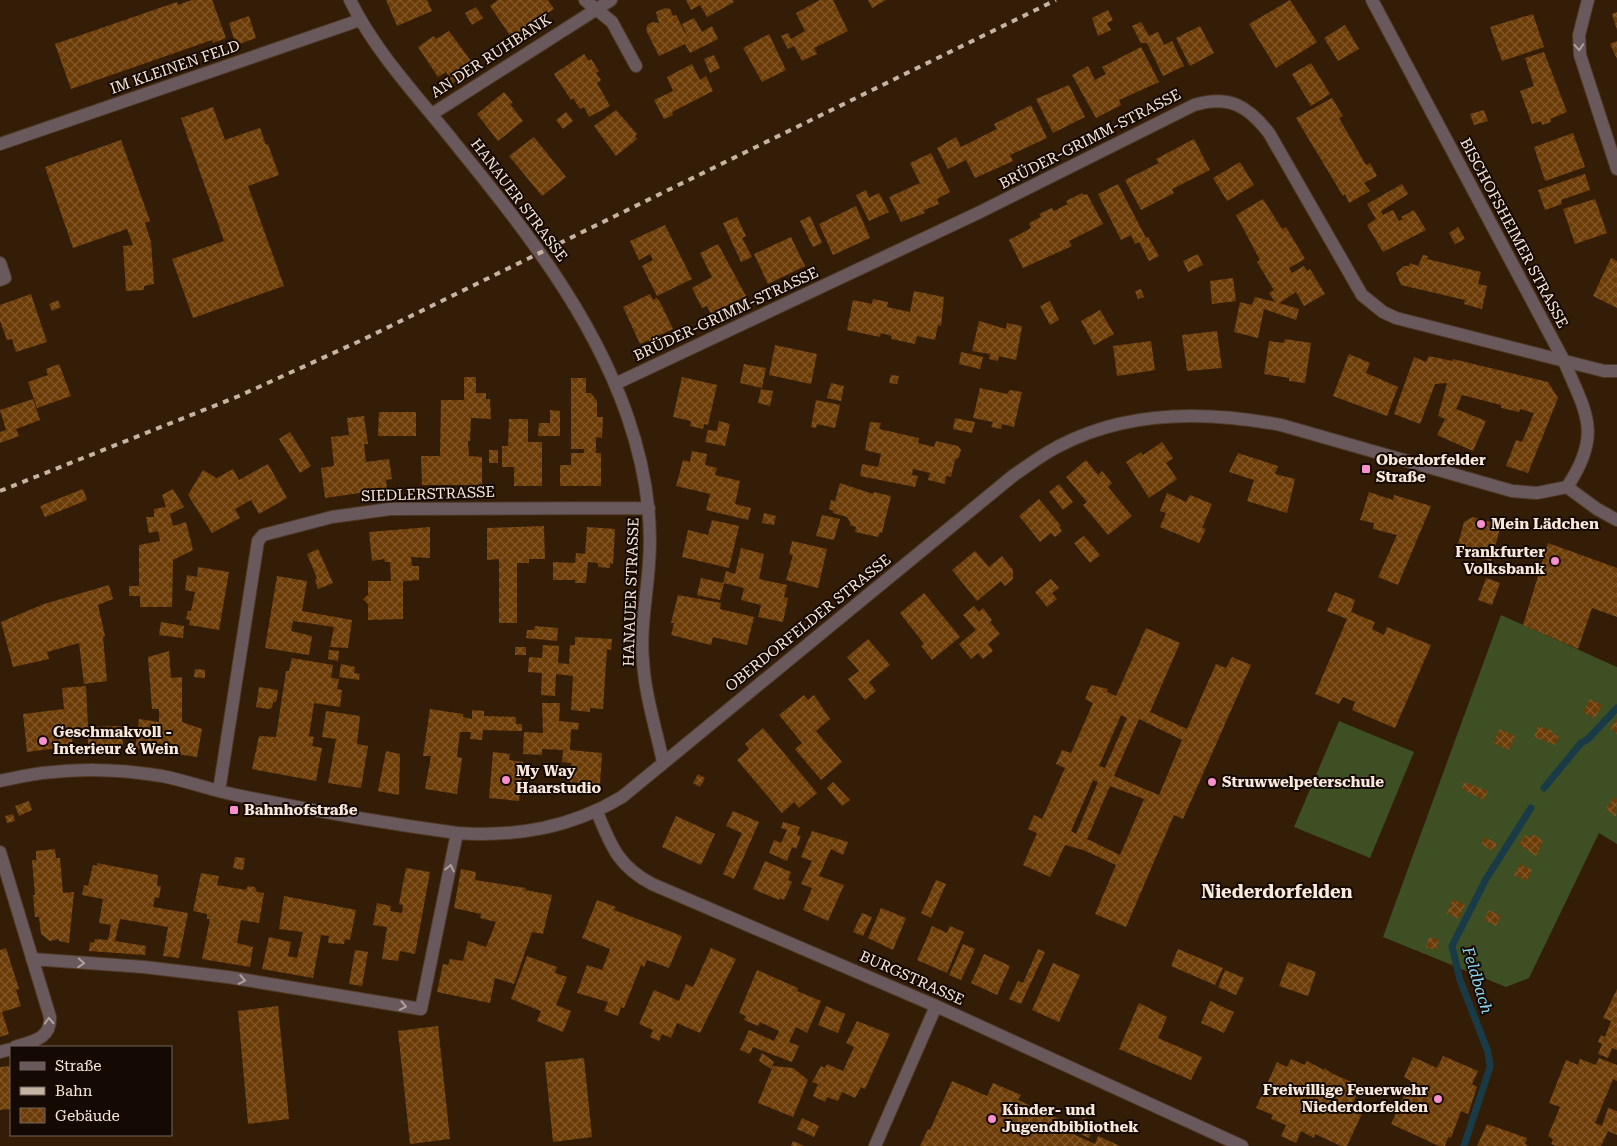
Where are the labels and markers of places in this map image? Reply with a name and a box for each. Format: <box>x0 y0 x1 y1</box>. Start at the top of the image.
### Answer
place label: Oberdorfelder Straße <box>1376 451 1486 486</box>
marker: Oberdorfelder Straße <box>1360 463 1372 475</box>
place label: Mein Lädchen <box>1491 515 1599 533</box>
marker: Mein Lädchen <box>1475 518 1487 530</box>
place label: Frankfurter Volksbank <box>1455 543 1546 578</box>
marker: Frankfurter Volksbank <box>1549 555 1561 567</box>
place label: Geschmakvoll - Interieur & Wein <box>53 723 179 758</box>
marker: Geschmakvoll - Interieur & Wein <box>37 735 49 747</box>
place label: My Way Haarstudio <box>516 762 602 797</box>
place label: Struwwelpeterschule <box>1222 773 1384 791</box>
marker: My Way Haarstudio <box>500 774 512 786</box>
marker: Struwwelpeterschule <box>1206 776 1218 788</box>
place label: Bahnhofstraße <box>244 801 358 819</box>
marker: Bahnhofstraße <box>228 804 240 816</box>
place label: Freiwillige Feuerwehr Niederdorfelden <box>1263 1081 1428 1116</box>
marker: Freiwillige Feuerwehr Niederdorfelden <box>1432 1093 1444 1105</box>
place label: Kinder- und Jugendbibliothek <box>1002 1101 1139 1136</box>
marker: Kinder- und Jugendbibliothek <box>986 1113 998 1125</box>

